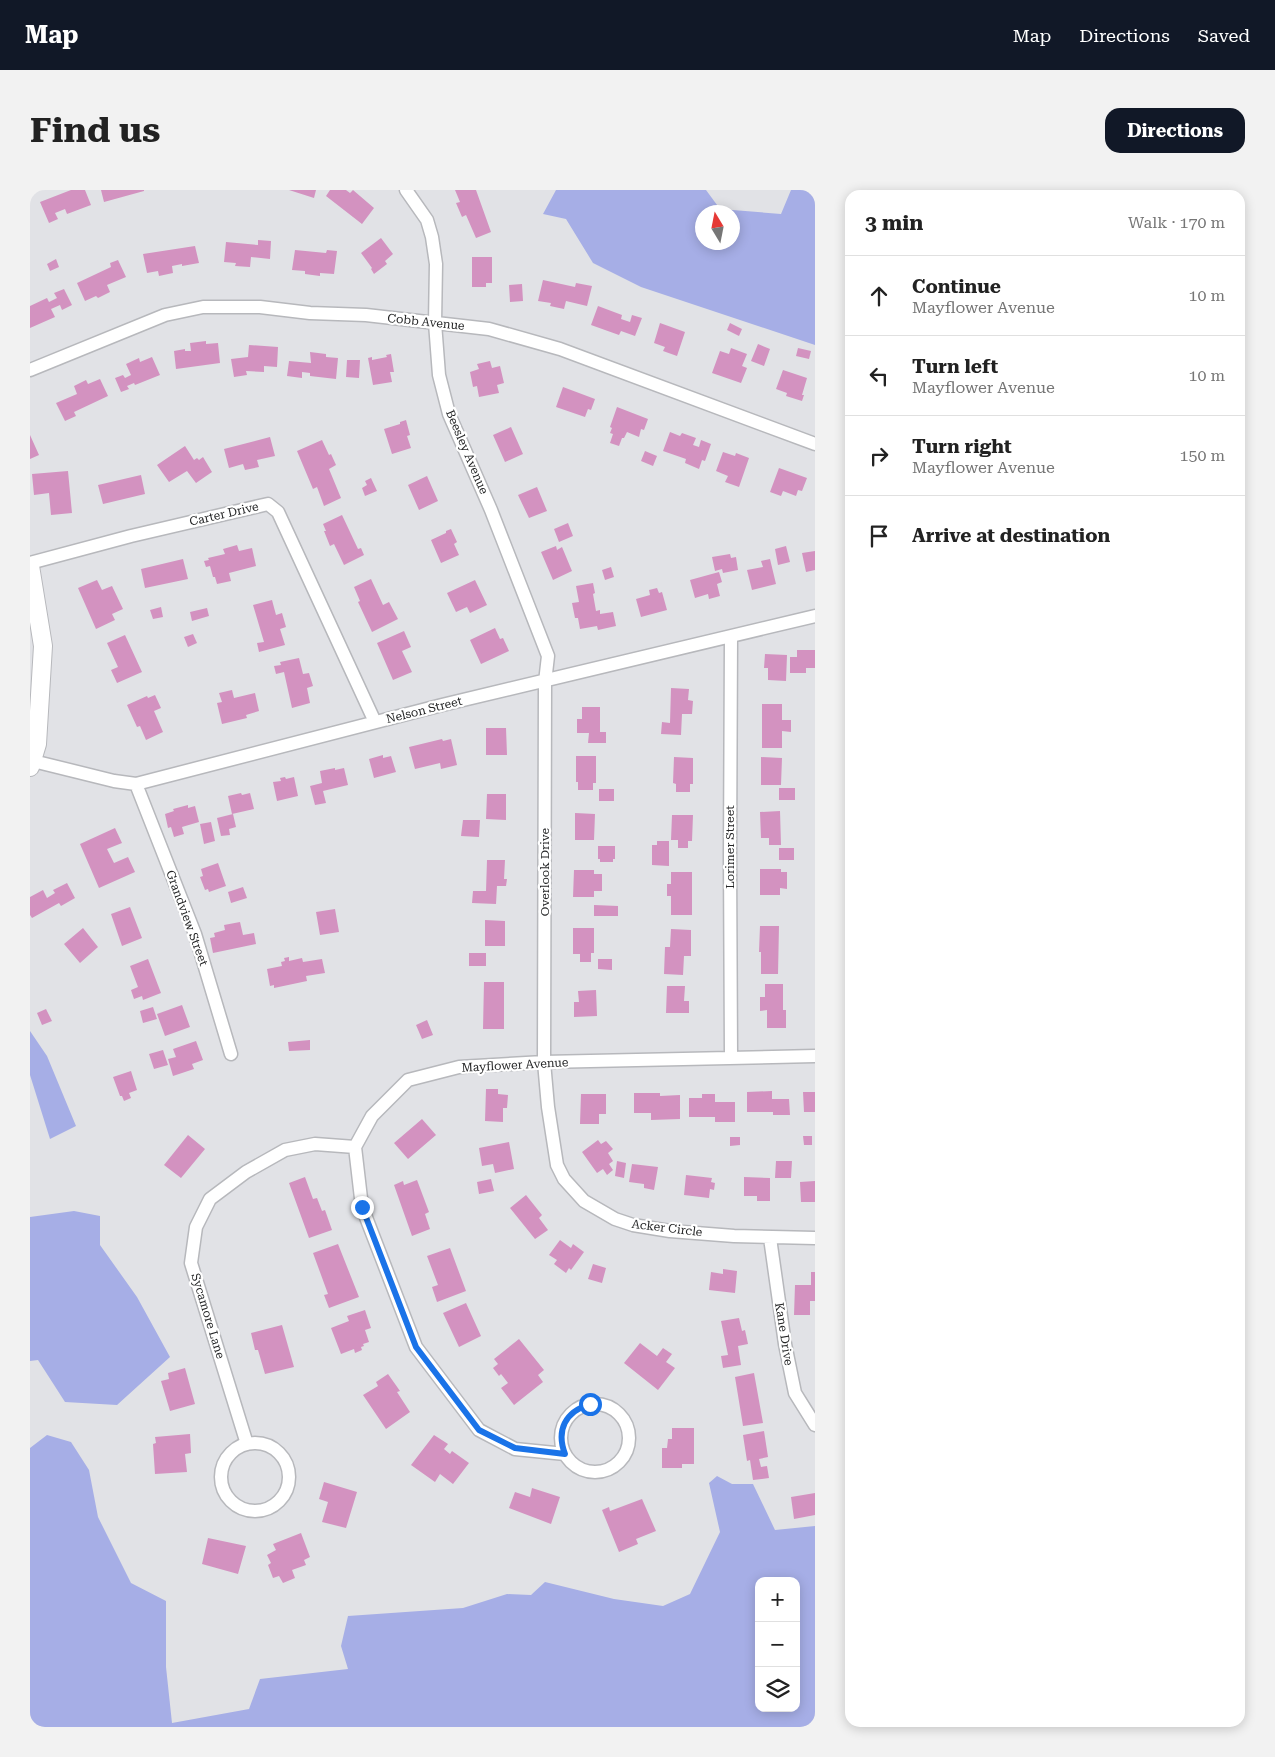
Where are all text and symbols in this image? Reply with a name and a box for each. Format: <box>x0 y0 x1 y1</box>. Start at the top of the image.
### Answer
text: Map <box>25 21 79 49</box>
text: Map <box>1013 25 1051 46</box>
text: Directions <box>1079 25 1170 46</box>
text: Saved <box>1198 25 1250 46</box>
button: Directions <box>1105 108 1245 153</box>
text: Find us <box>30 110 160 151</box>
north arrow <box>695 205 740 250</box>
text: 3 min <box>865 211 923 235</box>
text: Walk · 170 m <box>1128 213 1225 232</box>
text: Continue <box>912 275 1001 298</box>
icon: ahead <box>865 282 893 310</box>
text: 10 m <box>1188 286 1225 305</box>
text: Mayflower Avenue <box>912 298 1055 317</box>
street label: Cobb Avenue <box>387 311 466 333</box>
text: Turn left <box>912 355 998 378</box>
icon: left <box>865 362 893 390</box>
text: 10 m <box>1188 366 1225 385</box>
text: Mayflower Avenue <box>912 378 1055 397</box>
street label: Beesley Avenue <box>443 408 491 497</box>
text: Turn right <box>912 435 1012 458</box>
icon: right <box>865 442 893 470</box>
text: 150 m <box>1179 446 1225 465</box>
text: Mayflower Avenue <box>912 458 1055 477</box>
street label: Carter Drive <box>188 499 260 529</box>
icon: arrive <box>865 522 893 550</box>
text: Arrive at destination <box>912 524 1110 547</box>
street label: Nelson Street <box>385 694 464 726</box>
street label: Lorimer Street <box>723 805 737 889</box>
street label: Overlook Drive <box>538 827 552 916</box>
street label: Grandview Street <box>163 868 211 968</box>
street label: Mayflower Avenue <box>461 1055 569 1075</box>
route end <box>351 1196 374 1219</box>
street label: Acker Circle <box>631 1217 704 1239</box>
street label: Sycamore Lane <box>188 1272 228 1361</box>
street label: Kane Drive <box>772 1301 796 1367</box>
route start <box>579 1393 602 1416</box>
map controls <box>755 1577 800 1712</box>
button: + <box>755 1577 800 1622</box>
button: − <box>755 1622 800 1667</box>
button: layers <box>755 1667 800 1712</box>

